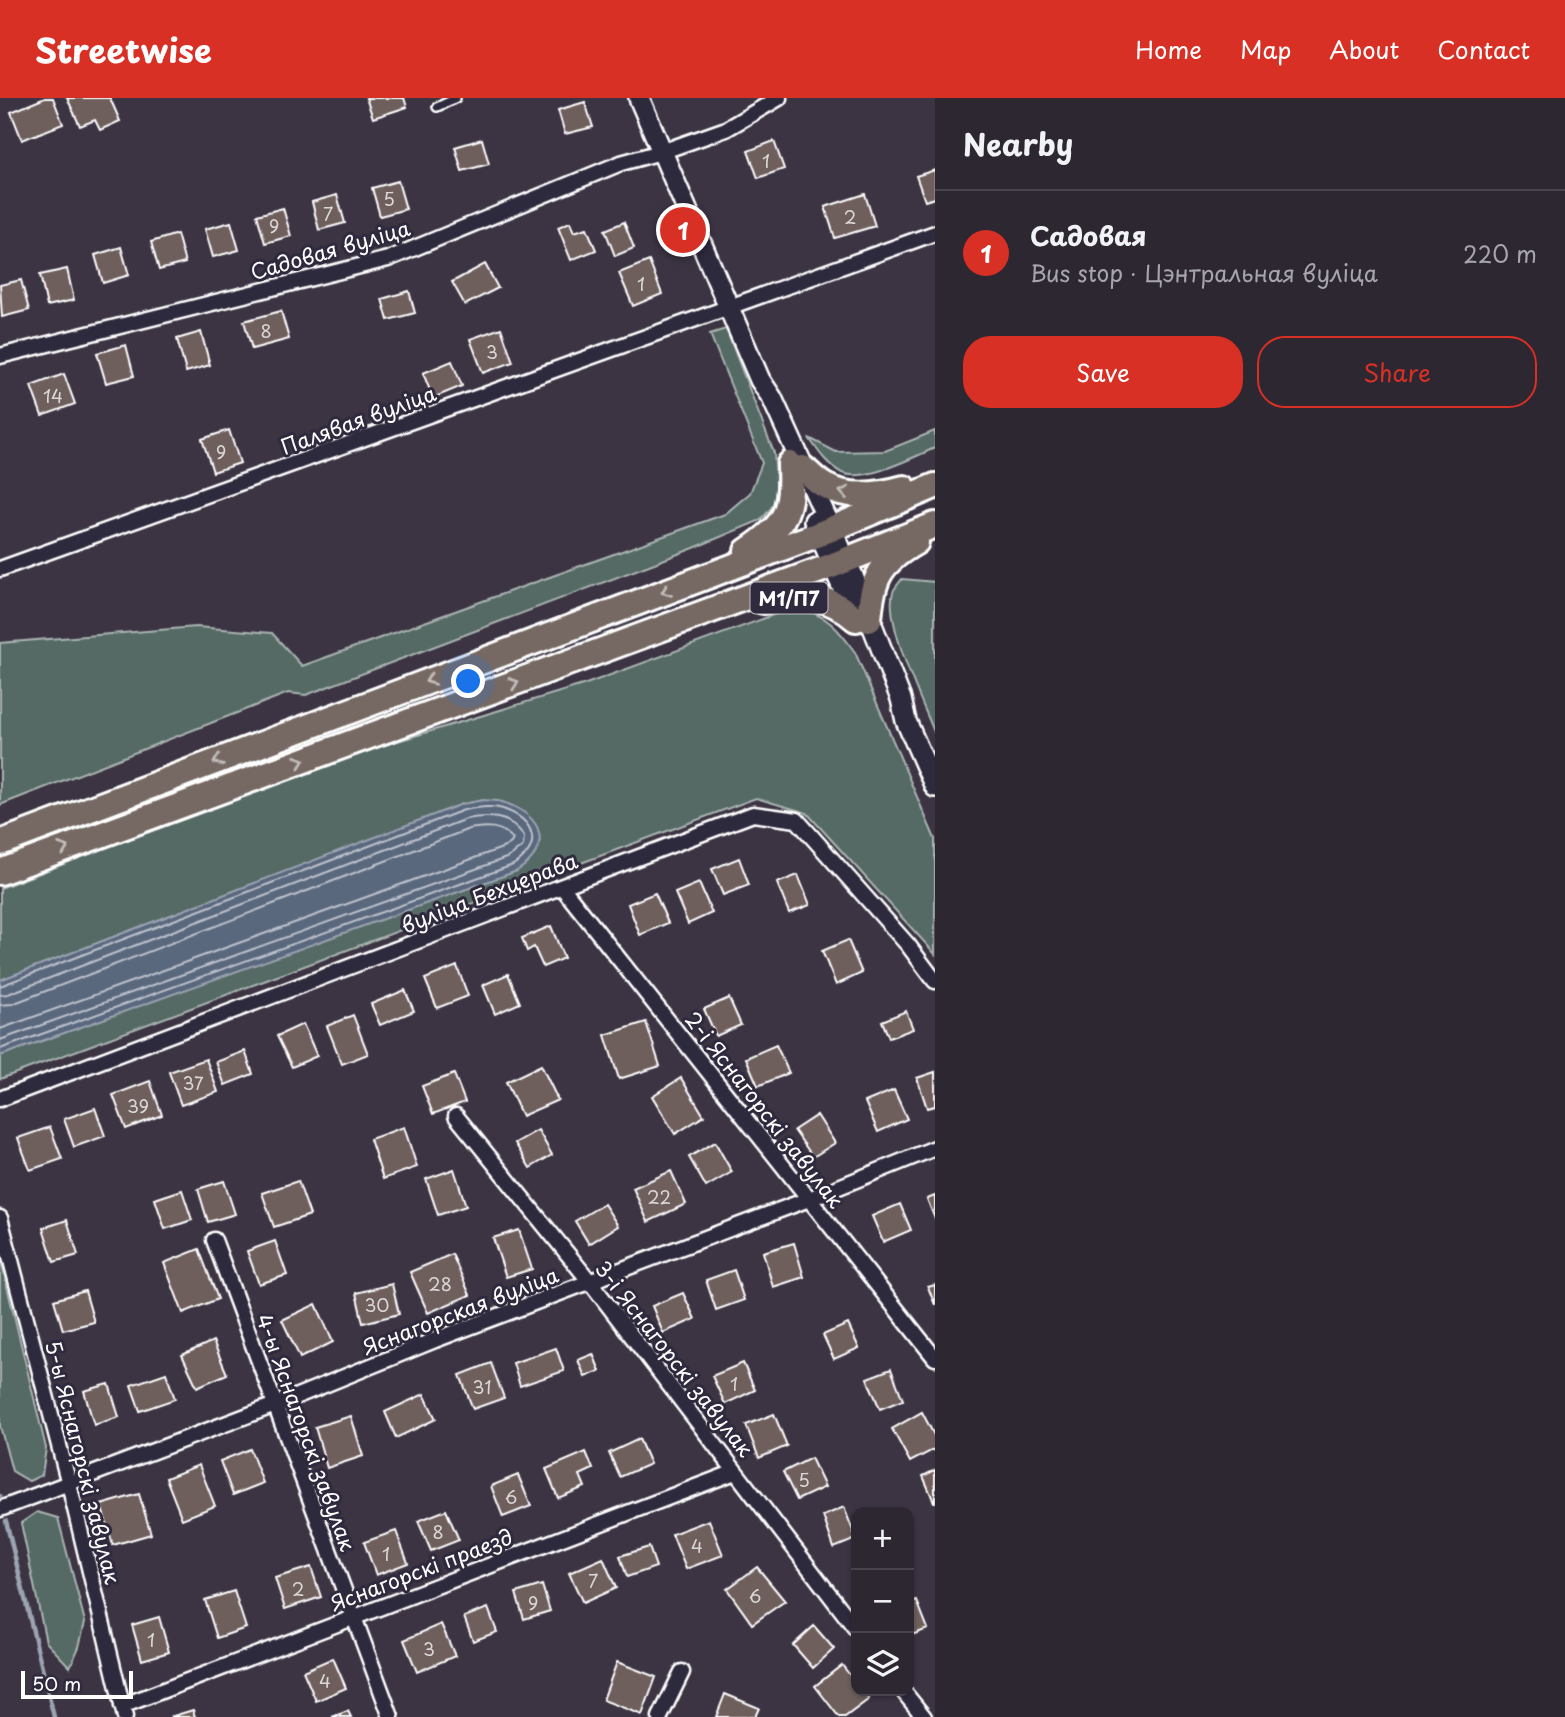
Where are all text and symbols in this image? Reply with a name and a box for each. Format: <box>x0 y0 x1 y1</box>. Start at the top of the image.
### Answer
text: Streetwise <box>35 24 212 74</box>
text: Home <box>1135 31 1202 67</box>
text: Map <box>1240 31 1291 67</box>
text: About <box>1329 31 1399 67</box>
text: Contact <box>1437 31 1530 67</box>
text: Nearby <box>963 121 1073 166</box>
house number: 1 <box>762 147 770 174</box>
house number: 5 <box>383 185 395 212</box>
house number: 7 <box>323 200 333 227</box>
house number: 2 <box>844 203 856 230</box>
pin: 1 <box>660 204 706 256</box>
street label: Садовая вуліца <box>246 211 414 287</box>
house number: 9 <box>269 212 279 239</box>
text: Садовая <box>1030 216 1146 255</box>
text: 1 <box>981 236 992 271</box>
text: 220 m <box>1463 236 1537 271</box>
text: Bus stop · Цэнтральная вуліца <box>1030 255 1378 290</box>
house number: 1 <box>637 270 645 297</box>
house number: 8 <box>260 317 272 344</box>
button: Save <box>963 336 1243 408</box>
button: Share <box>1257 336 1537 408</box>
house number: 3 <box>486 338 498 365</box>
street label: Палявая вуліца <box>276 376 440 462</box>
house number: 14 <box>43 382 63 409</box>
house number: 9 <box>216 438 226 465</box>
one-way arrow <box>838 485 850 500</box>
one-way arrow <box>661 583 673 597</box>
road number: М1/П7 <box>750 583 828 614</box>
your location <box>451 664 485 698</box>
one-way arrow <box>425 672 437 686</box>
one-way arrow <box>507 677 519 691</box>
one-way arrow <box>212 752 224 766</box>
one-way arrow <box>294 756 306 770</box>
one-way arrow <box>58 843 70 857</box>
street label: вуліца Бехцерава <box>396 843 583 940</box>
street label: 2-і Яснагорскі завулак <box>678 1004 852 1215</box>
house number: 37 <box>182 1069 204 1096</box>
house number: 39 <box>127 1092 149 1119</box>
house number: 22 <box>647 1183 671 1210</box>
street label: 3-і Яснагорскі завулак <box>588 1253 762 1463</box>
street label: Яснагорская вуліца <box>357 1258 563 1362</box>
house number: 28 <box>428 1270 452 1297</box>
house number: 30 <box>364 1291 390 1318</box>
street label: 4-ы Яснагорскі завулак <box>249 1309 365 1555</box>
street label: 5-ы Яснагорскі завулак <box>38 1337 130 1588</box>
house number: 1 <box>730 1370 738 1397</box>
house number: 31 <box>473 1373 491 1400</box>
house number: 5 <box>798 1466 810 1493</box>
house number: 6 <box>505 1483 517 1510</box>
map controls <box>851 1507 914 1696</box>
button: + <box>851 1507 914 1570</box>
house number: 8 <box>432 1518 444 1545</box>
street label: Яснагорскі праезд <box>325 1519 517 1619</box>
house number: 4 <box>691 1532 703 1559</box>
house number: 1 <box>382 1540 390 1567</box>
house number: 7 <box>588 1567 598 1594</box>
button: − <box>851 1570 914 1633</box>
house number: 2 <box>292 1575 304 1602</box>
house number: 6 <box>749 1582 761 1609</box>
house number: 9 <box>528 1589 538 1616</box>
house number: 1 <box>147 1626 155 1653</box>
button: layers <box>851 1633 914 1696</box>
house number: 3 <box>423 1635 435 1662</box>
house number: 4 <box>319 1667 331 1694</box>
scale bar <box>21 1668 133 1700</box>
text: 50 m <box>32 1669 81 1697</box>

